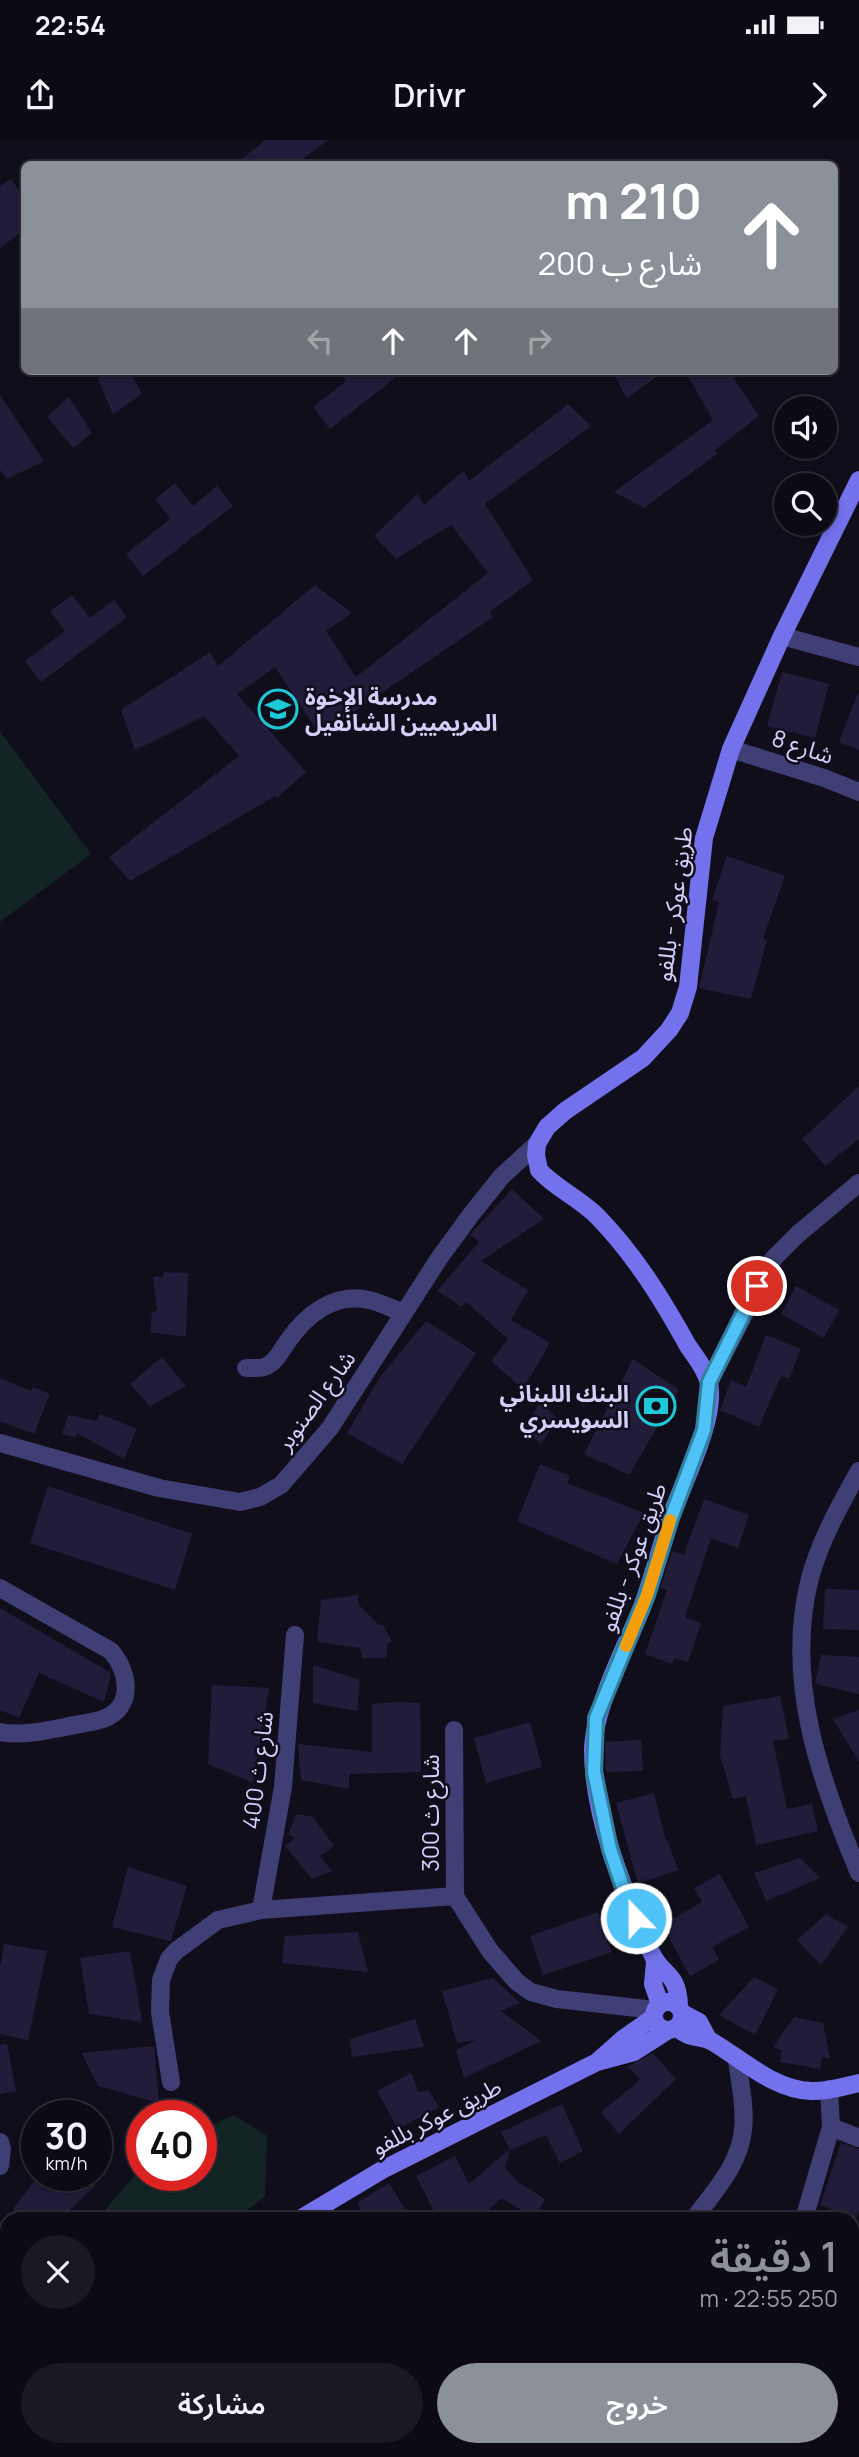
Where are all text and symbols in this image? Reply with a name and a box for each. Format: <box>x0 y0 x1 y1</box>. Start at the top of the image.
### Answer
text: 22:54 <box>35 7 106 43</box>
text: Drivr <box>393 73 466 117</box>
icon: share <box>21 76 59 114</box>
icon: forward <box>800 76 838 114</box>
text: 210 m <box>565 167 702 234</box>
icon: ahead <box>726 189 817 280</box>
text: شارع ب 200 <box>538 241 702 285</box>
icon: left <box>301 322 339 360</box>
icon: ahead <box>374 322 412 360</box>
icon: ahead <box>447 322 485 360</box>
icon: right <box>520 322 558 360</box>
map controls <box>774 396 837 536</box>
button: sound <box>774 396 837 459</box>
button: search <box>774 473 837 536</box>
place label: مدرسة الإخوة المريميين الشانفيل <box>305 680 498 738</box>
school or university icon: مدرسة الإخوة المريميين الشانفيل <box>257 688 299 730</box>
street label: شارع 8 <box>768 721 838 773</box>
street label: طريق عوكر - بللفو <box>646 824 700 984</box>
pin <box>727 1256 787 1316</box>
icon: arrive <box>738 1267 776 1305</box>
street label: شارع الصنوبر <box>267 1343 364 1459</box>
place label: البنك اللبناني السويسري <box>500 1377 629 1438</box>
bank icon: البنك اللبناني السويسري <box>635 1385 677 1427</box>
street label: طريق عوكر - بللفو <box>590 1478 674 1636</box>
street label: شارع ث 400 <box>234 1709 282 1831</box>
street label: شارع ث 300 <box>414 1754 448 1872</box>
position arrow <box>599 1881 673 1955</box>
street label: طريق عوكر بللفو <box>366 2070 506 2162</box>
speed limit sign: 40 <box>126 2100 217 2191</box>
text: 30 <box>45 2112 88 2160</box>
text: km/h <box>46 2151 87 2175</box>
text: 1 دقيقة <box>710 2227 838 2285</box>
button: close <box>21 2235 95 2309</box>
text: 250 m · 22:55 <box>699 2282 838 2314</box>
button: مشاركة <box>21 2363 423 2443</box>
button: خروج <box>437 2363 838 2443</box>

